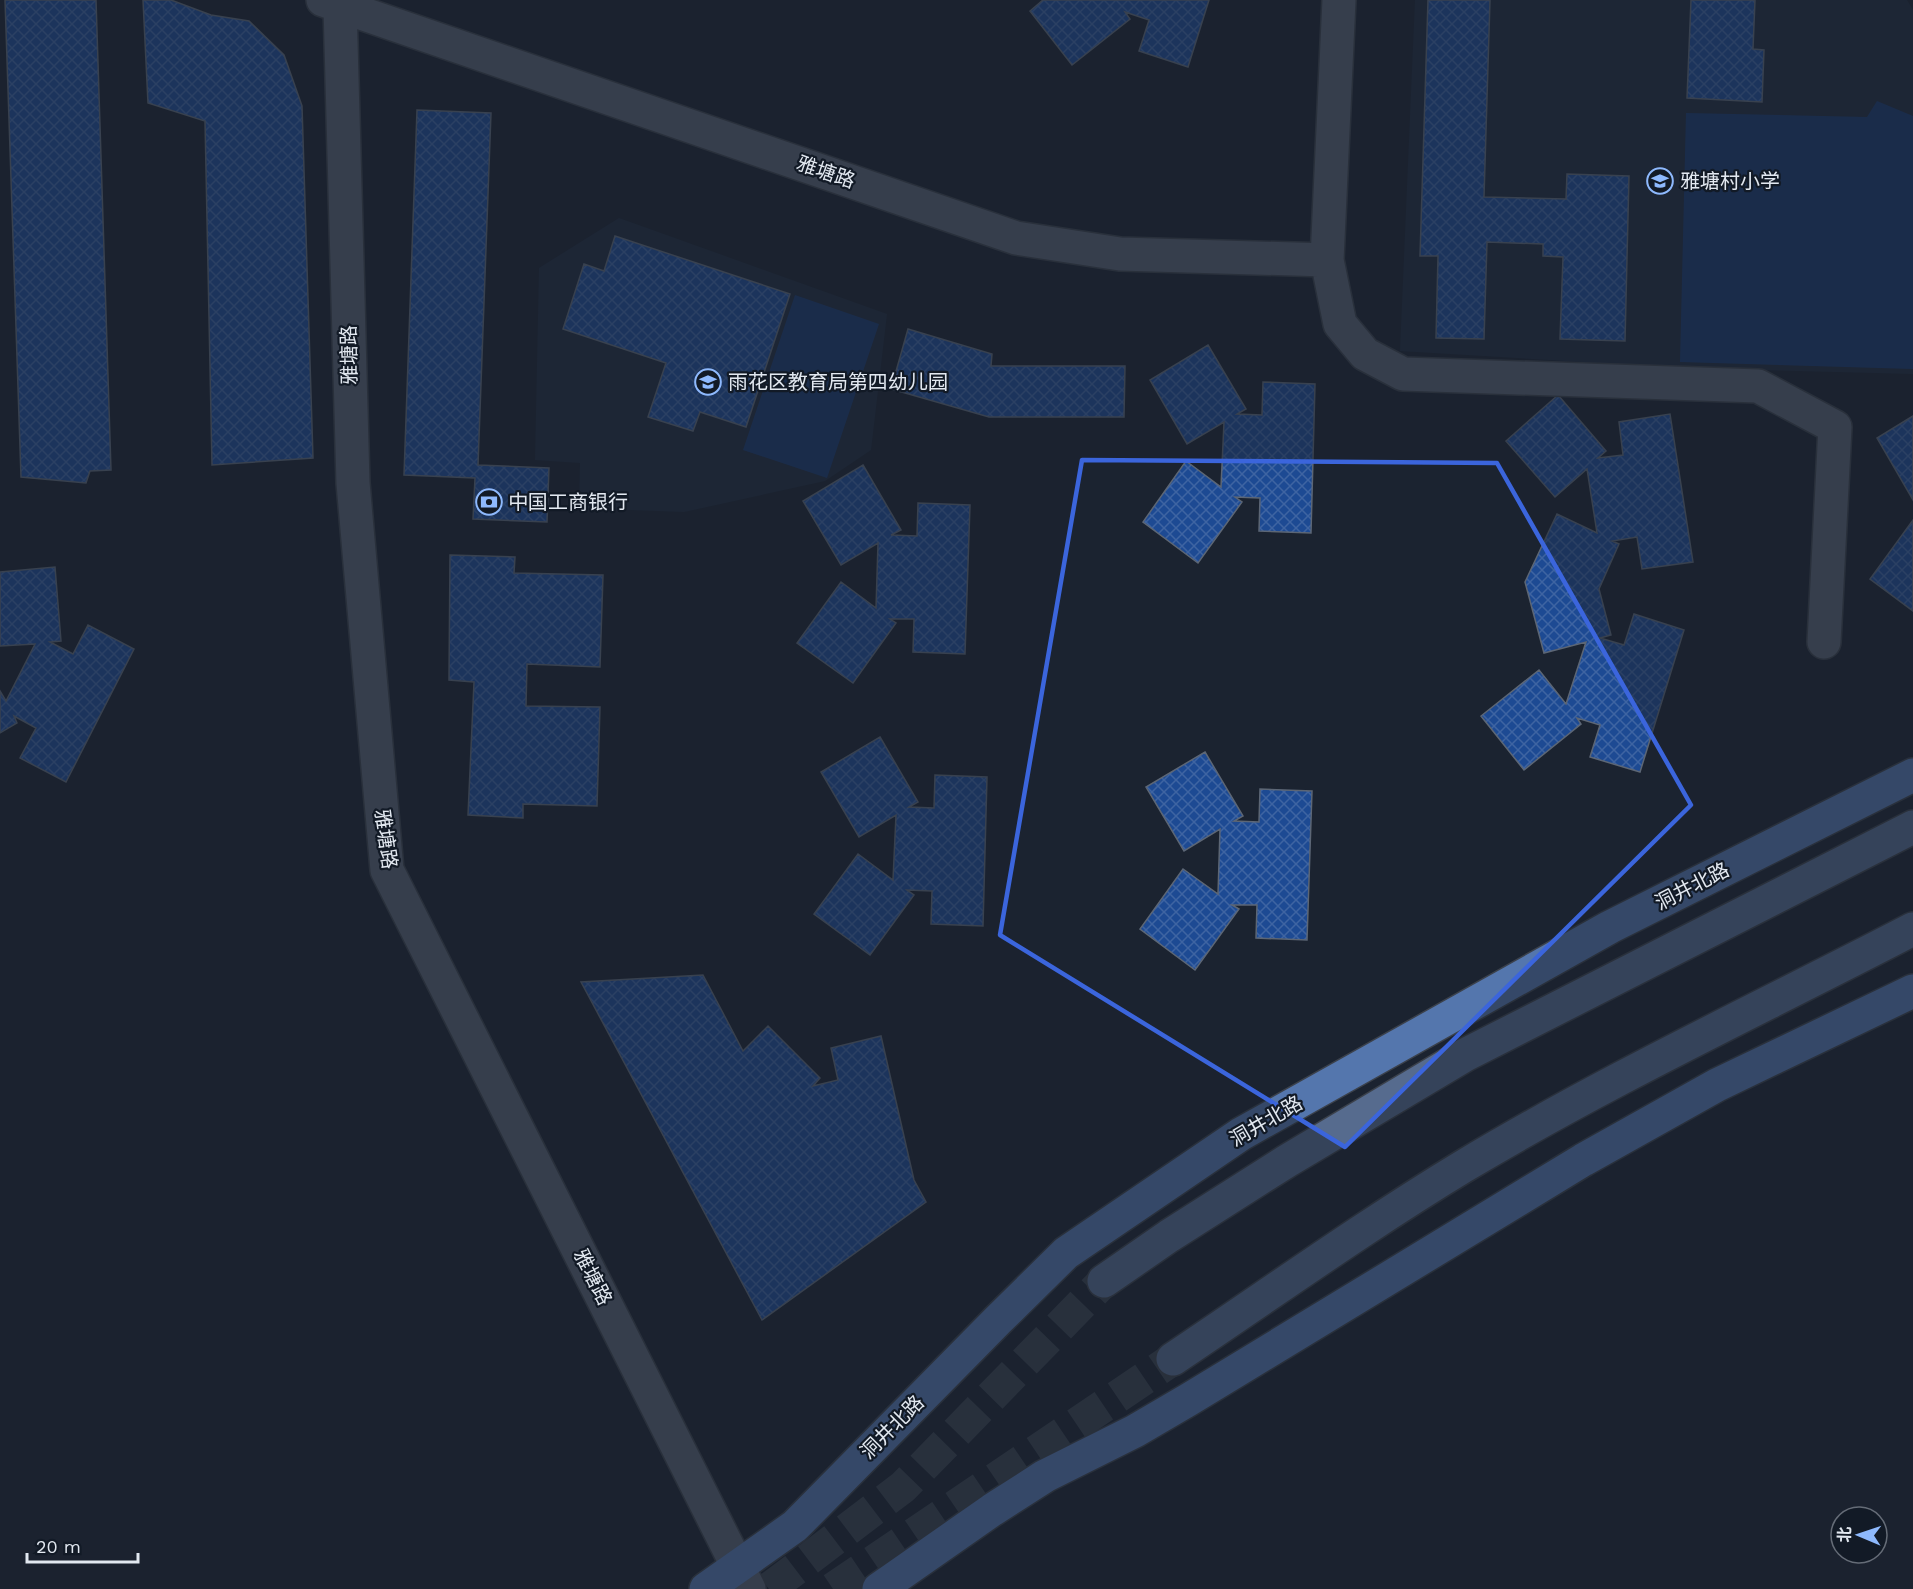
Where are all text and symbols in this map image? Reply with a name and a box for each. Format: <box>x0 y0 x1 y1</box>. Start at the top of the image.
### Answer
street label: 雅塘路 <box>794 151 858 193</box>
school or university icon: 雅塘村小学 <box>1645 166 1675 196</box>
place label: 雅塘村小学 <box>1680 169 1780 193</box>
street label: 雅塘路 <box>336 325 362 385</box>
school or university icon: 雨花区教育局第四幼儿园 <box>693 367 723 397</box>
place label: 雨花区教育局第四幼儿园 <box>728 370 948 394</box>
bank icon: 中国工商银行 <box>474 487 504 517</box>
place label: 中国工商银行 <box>508 490 628 514</box>
street label: 雅塘路 <box>370 808 402 870</box>
street label: 洞井北路 <box>1651 857 1733 915</box>
street label: 洞井北路 <box>1225 1091 1307 1151</box>
street label: 雅塘路 <box>569 1245 617 1309</box>
street label: 洞井北路 <box>855 1390 929 1464</box>
north arrow <box>1829 1505 1889 1565</box>
scale bar <box>27 1526 138 1564</box>
text: 北 <box>1835 1526 1854 1543</box>
text: 20 m <box>36 1536 81 1557</box>

